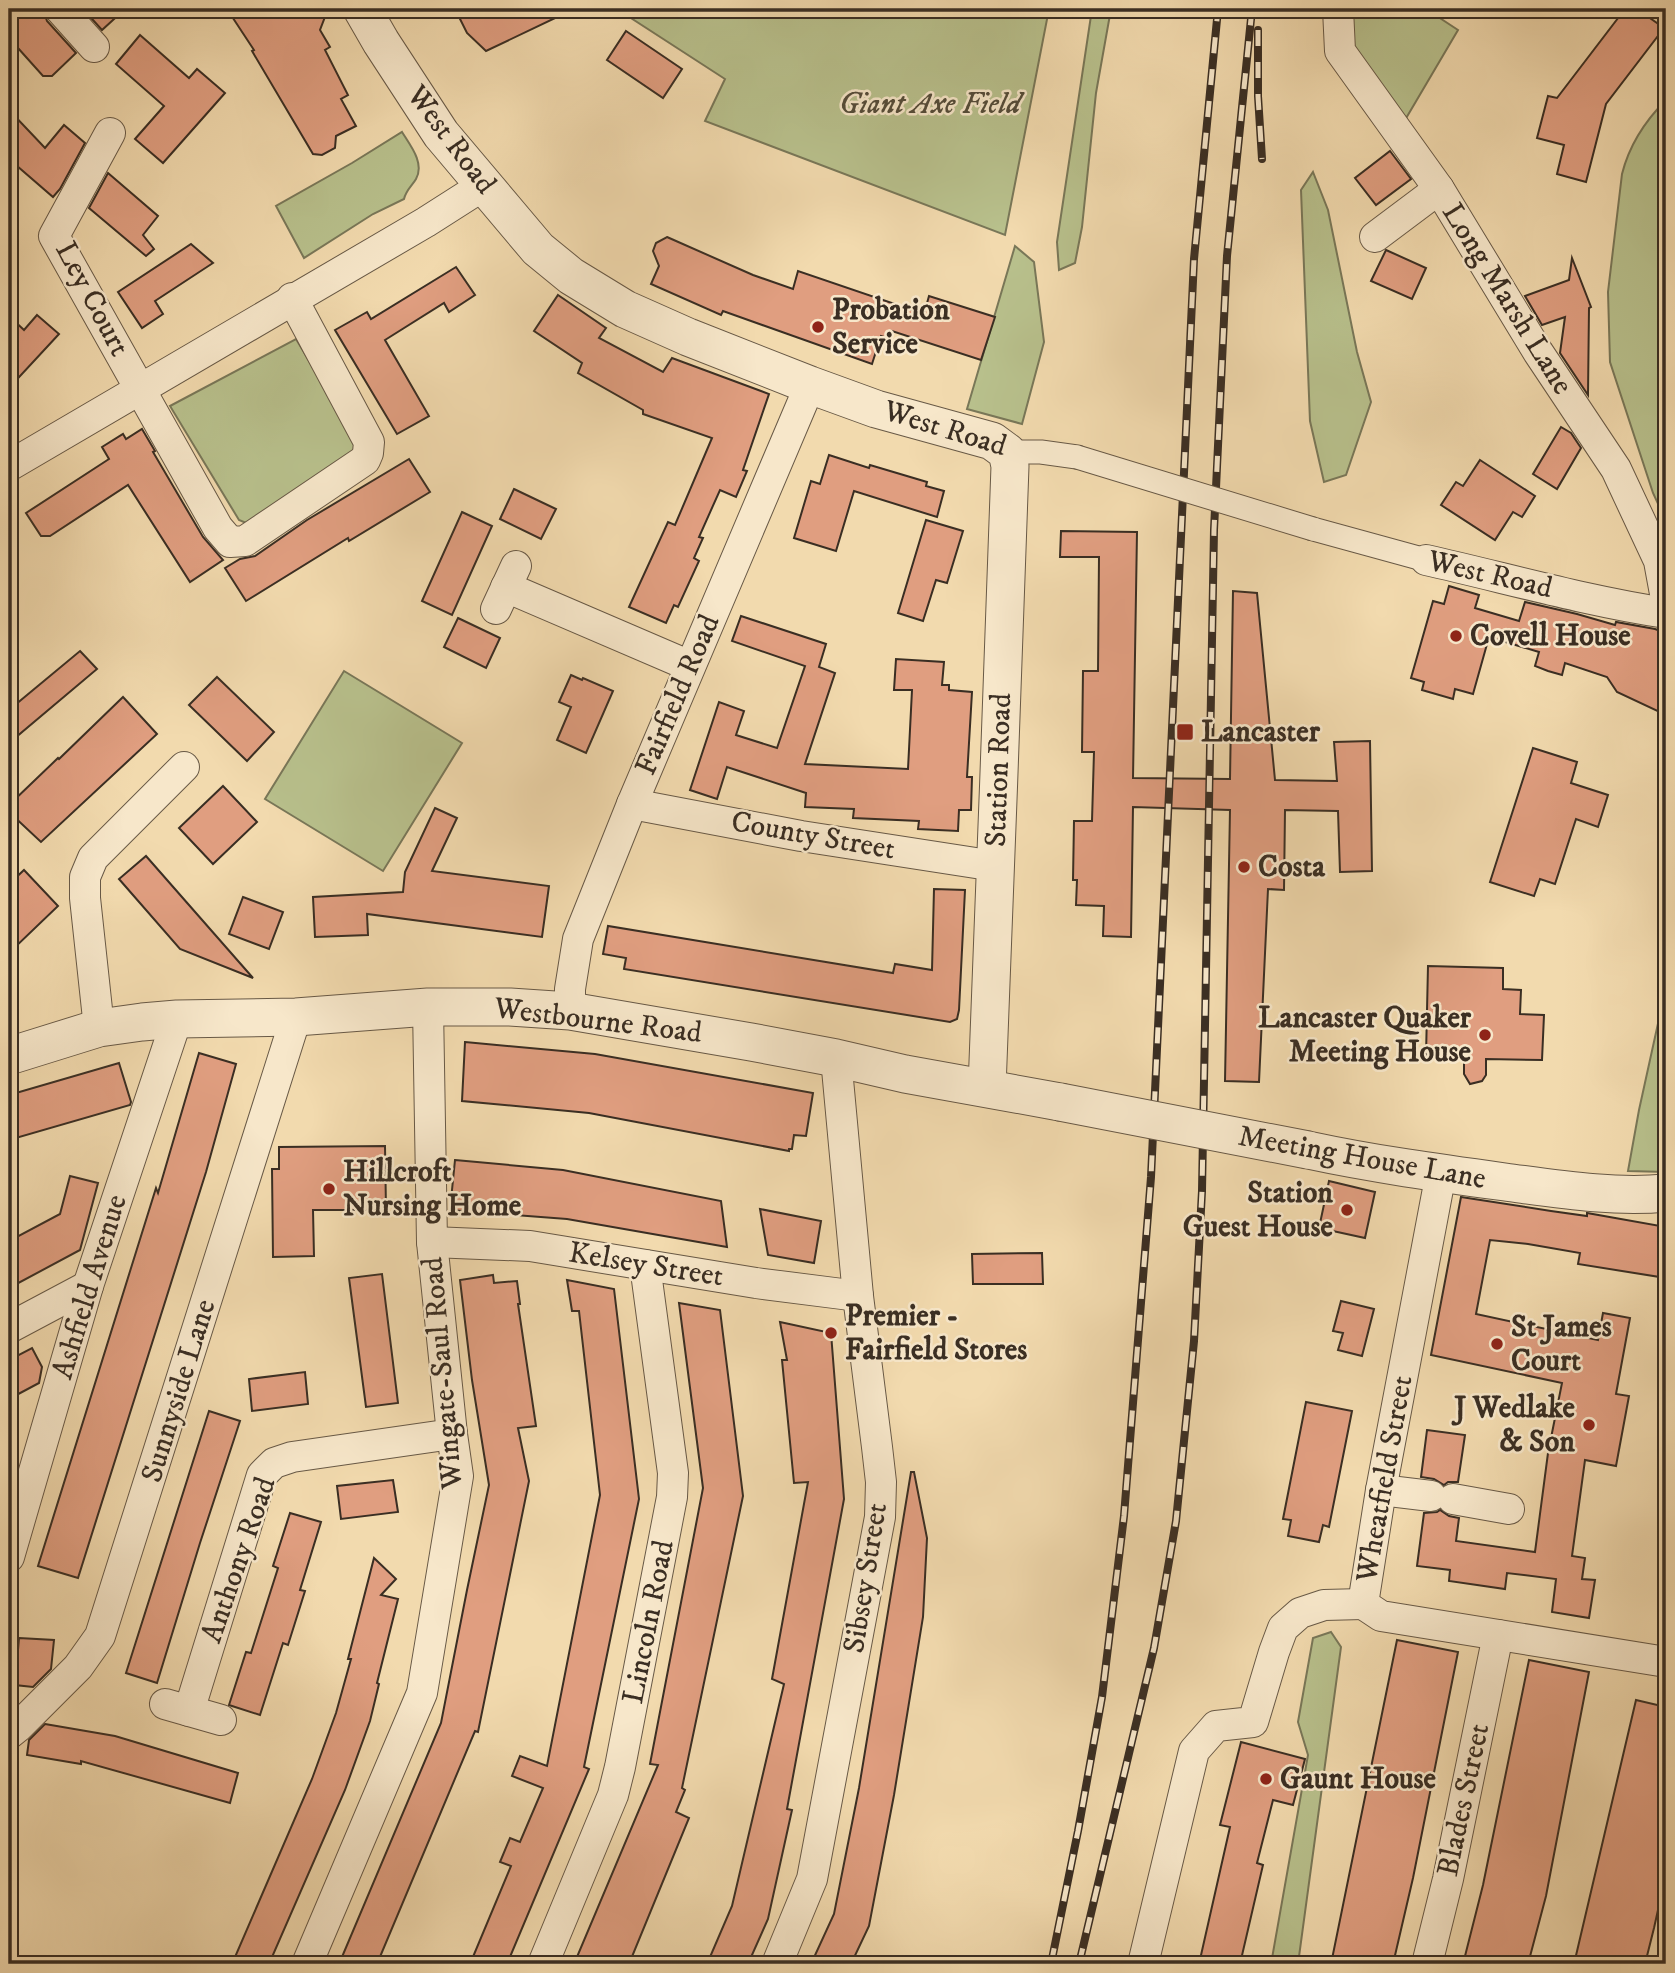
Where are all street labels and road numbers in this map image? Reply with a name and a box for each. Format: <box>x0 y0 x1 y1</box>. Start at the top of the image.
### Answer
street label: West Road <box>398 77 504 202</box>
street label: Long Marsh Lane <box>1433 196 1581 402</box>
street label: Ley Court <box>46 235 138 363</box>
street label: West Road <box>878 393 1011 465</box>
street label: West Road <box>1423 543 1556 607</box>
street label: Fairfield Road <box>628 609 728 781</box>
street label: Station Road <box>978 692 1020 848</box>
street label: County Street <box>728 803 898 869</box>
street label: Westbourne Road <box>491 990 704 1052</box>
street label: Meeting House Lane <box>1235 1118 1489 1198</box>
street label: Ashfield Avenue <box>44 1190 136 1384</box>
street label: Kelsey Street <box>566 1235 726 1295</box>
street label: Wingate-Saul Road <box>414 1255 472 1492</box>
street label: Sunnyside Lane <box>134 1295 224 1487</box>
street label: Wheatfield Street <box>1348 1373 1421 1586</box>
street label: Anthony Road <box>193 1472 285 1648</box>
street label: Sibsey Street <box>836 1500 896 1656</box>
street label: Lincoln Road <box>615 1537 683 1707</box>
street label: Blades Street <box>1430 1720 1498 1880</box>

